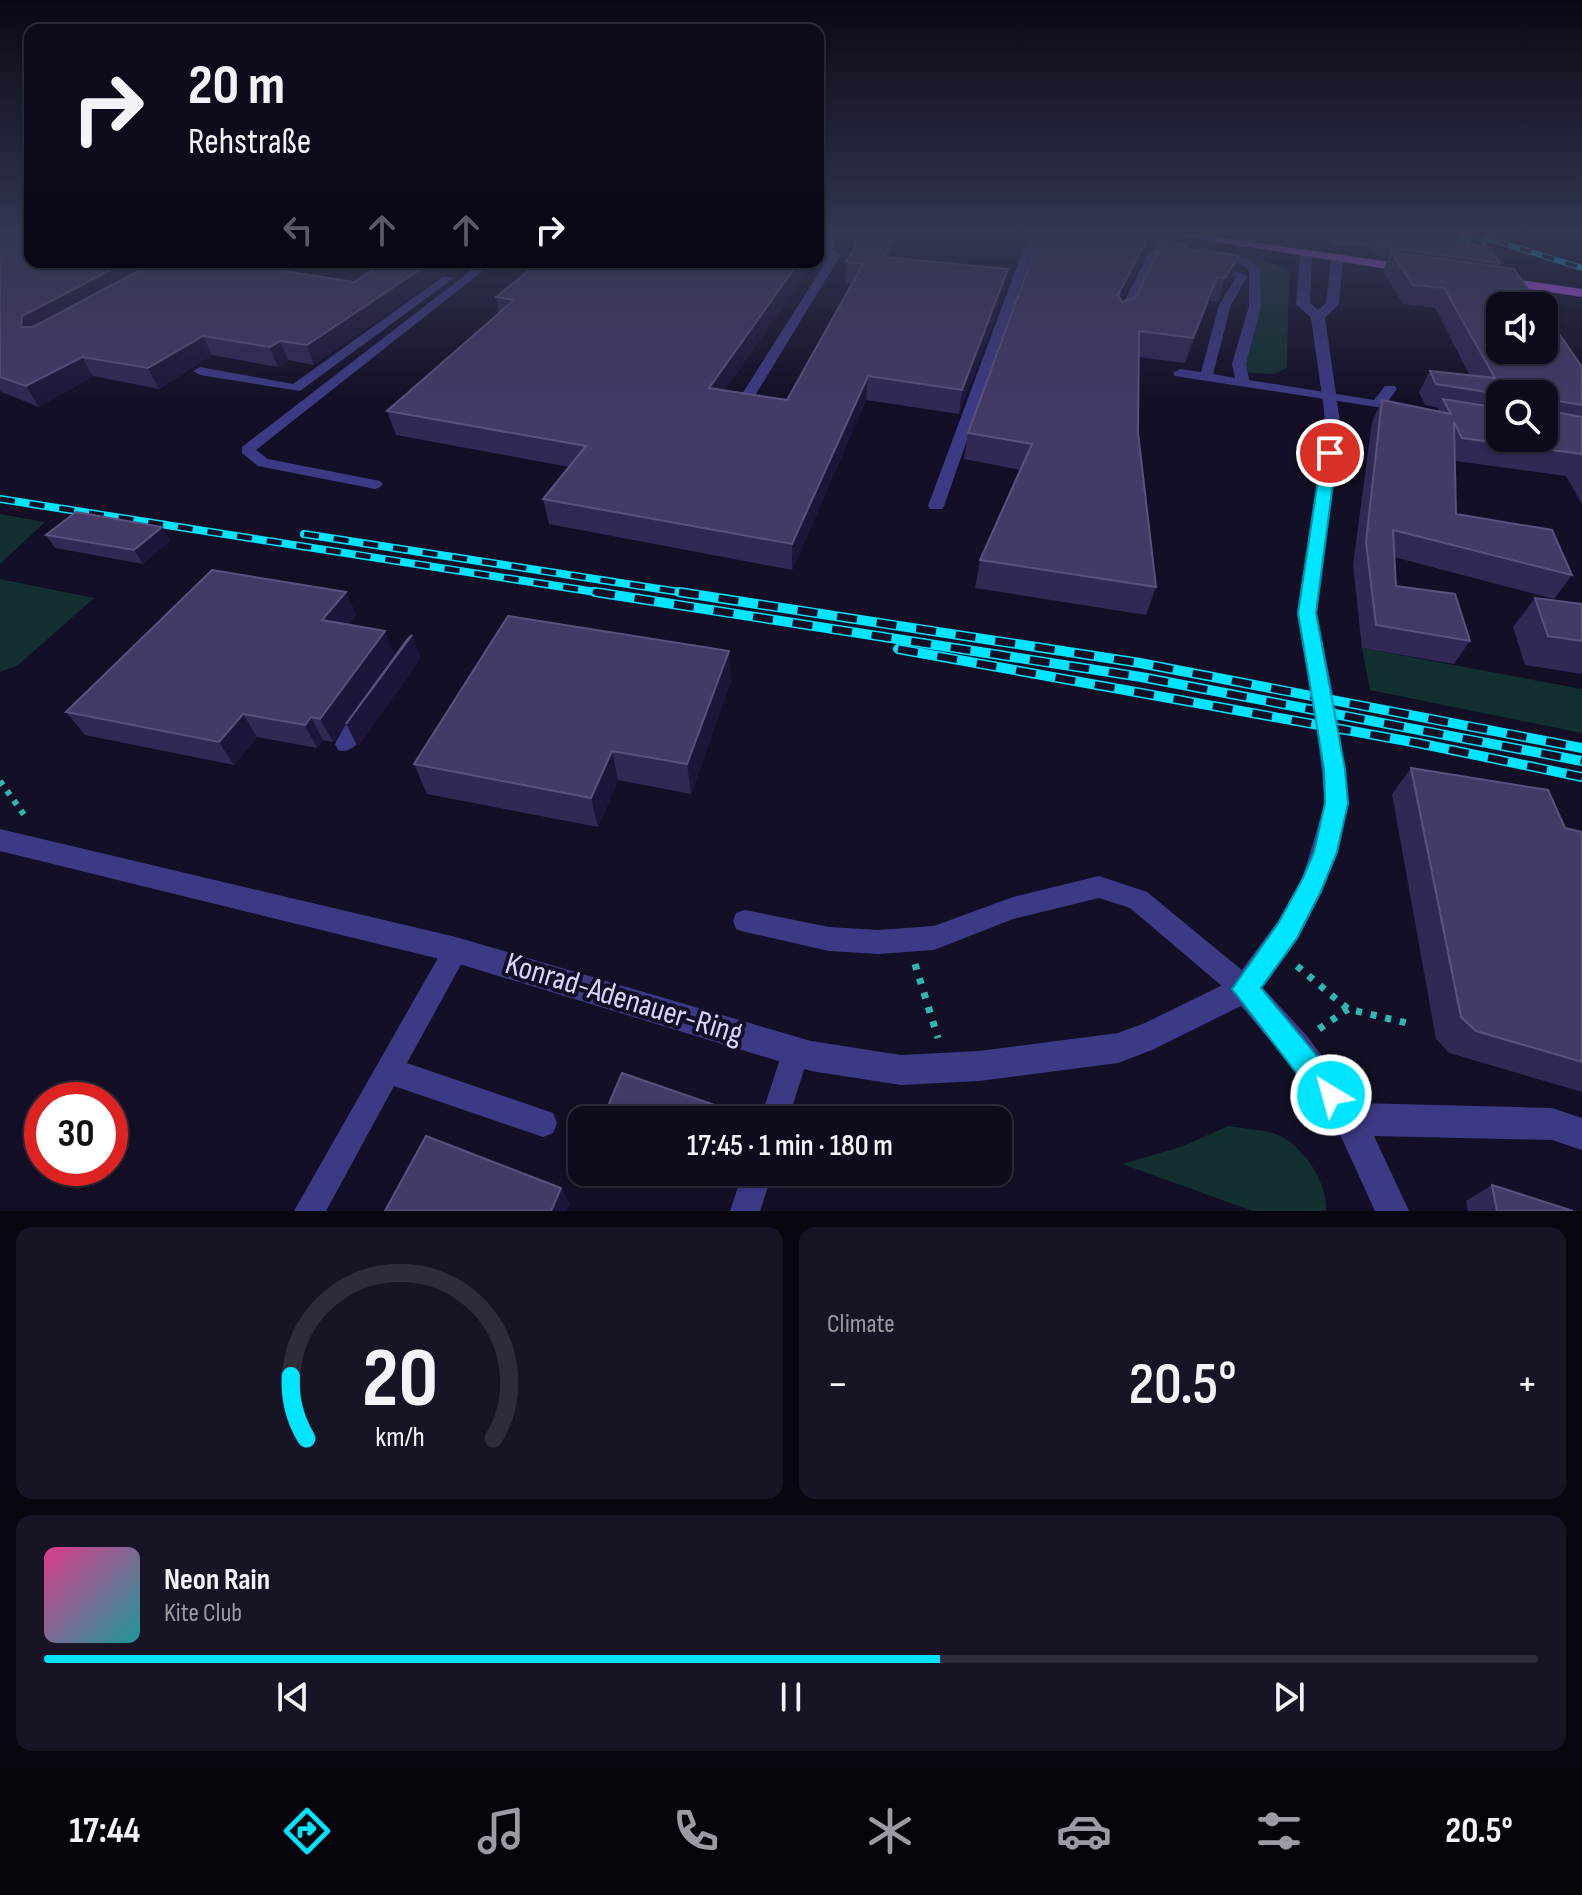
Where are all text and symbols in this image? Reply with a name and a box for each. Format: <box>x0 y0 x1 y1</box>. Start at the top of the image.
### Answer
text: 20 m <box>188 53 285 120</box>
icon: right <box>56 56 160 160</box>
text: Rehstraße <box>188 121 311 164</box>
icon: left <box>276 208 320 252</box>
icon: ahead <box>360 208 404 252</box>
icon: ahead <box>444 208 488 252</box>
icon: right <box>528 208 572 252</box>
map controls <box>1486 292 1558 452</box>
button: sound <box>1486 292 1558 364</box>
button: search <box>1486 380 1558 452</box>
pin <box>1296 419 1364 487</box>
icon: arrive <box>1308 431 1352 475</box>
street label: Konrad-Adenauer-Ring <box>501 944 747 1054</box>
position arrow <box>1289 1053 1373 1137</box>
speed limit sign: 30 <box>24 1082 128 1186</box>
text: 17:45 · 1 min · 180 m <box>687 1128 893 1164</box>
text: Climate <box>827 1309 895 1340</box>
text: 20 <box>361 1330 438 1430</box>
text: 20.5° <box>1128 1349 1237 1421</box>
text: − <box>827 1358 849 1411</box>
text: + <box>1516 1358 1538 1411</box>
text: km/h <box>375 1420 424 1455</box>
text: Neon Rain <box>164 1562 270 1598</box>
text: Kite Club <box>164 1598 242 1629</box>
icon: previous <box>271 1675 315 1719</box>
icon: pause <box>769 1675 813 1719</box>
icon: next <box>1267 1675 1311 1719</box>
icon: directions <box>279 1803 335 1859</box>
icon: music <box>473 1803 529 1859</box>
icon: phone <box>668 1803 724 1859</box>
icon: climate <box>862 1803 918 1859</box>
icon: car <box>1056 1803 1112 1859</box>
icon: filters <box>1251 1803 1307 1859</box>
text: 17:44 <box>69 1810 140 1853</box>
text: 20.5° <box>1445 1810 1513 1853</box>

